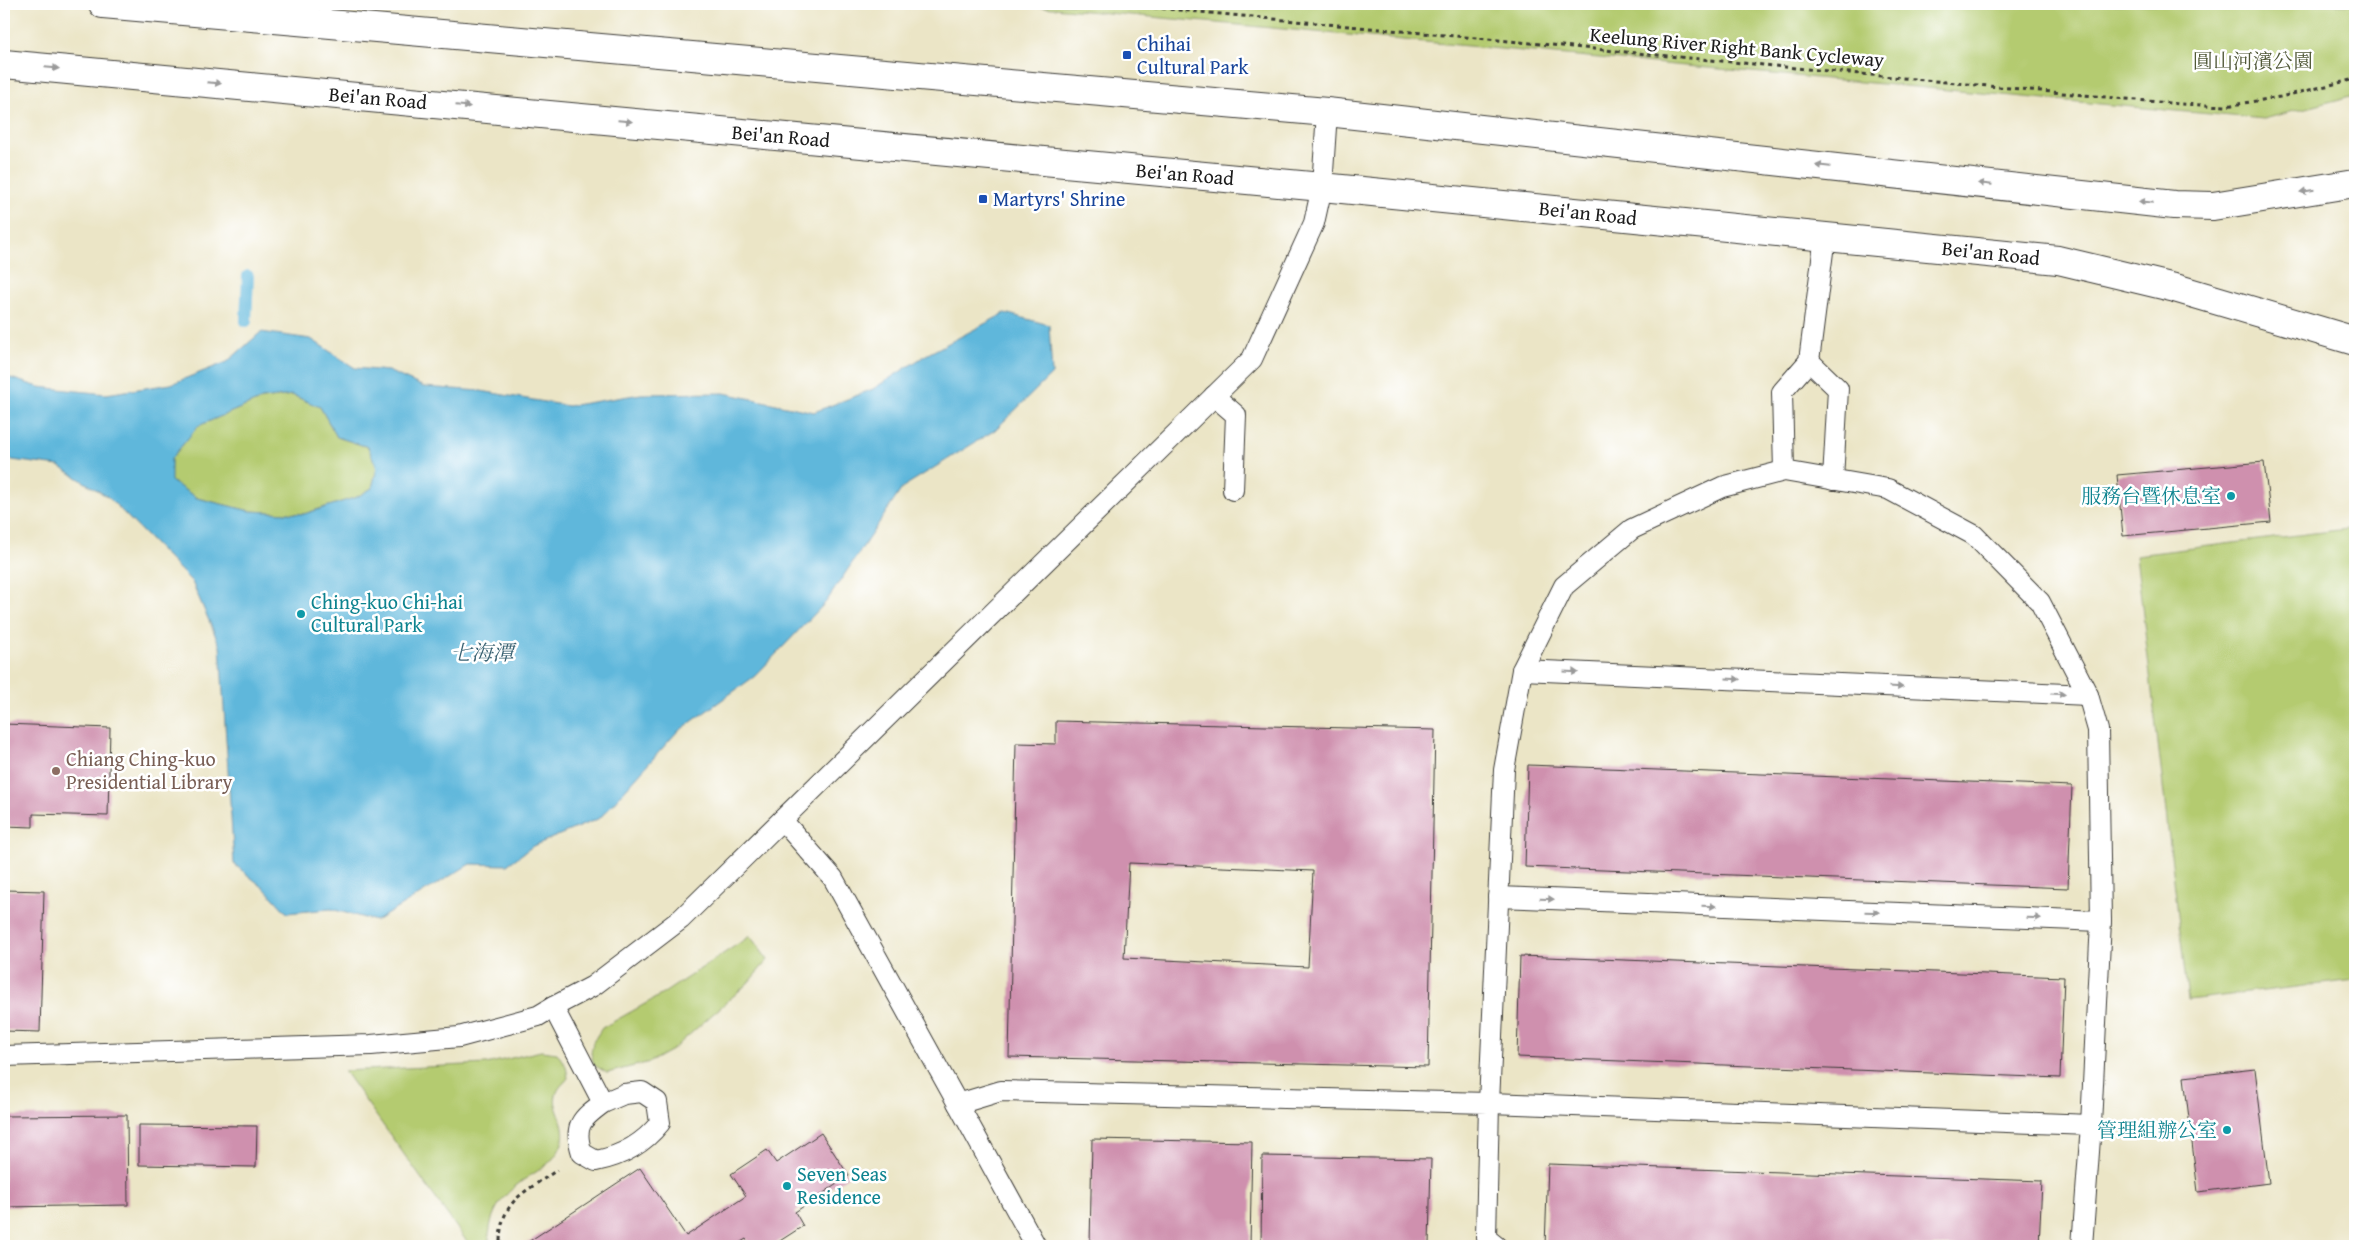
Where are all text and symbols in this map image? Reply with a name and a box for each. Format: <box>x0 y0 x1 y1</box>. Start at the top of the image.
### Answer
street label: Keelung River Right Bank Cycleway <box>1589 19 1885 74</box>
place label: Chihai Cultural Park <box>1137 29 1249 81</box>
park label: 圓山河濱公園 <box>2193 46 2313 75</box>
marker: Chihai Cultural Park <box>1121 49 1133 61</box>
one-way arrow <box>45 64 61 72</box>
one-way arrow <box>206 79 222 87</box>
street label: Bei'an Road <box>328 79 429 116</box>
one-way arrow <box>455 103 471 111</box>
street label: Bei'an Road <box>731 117 832 154</box>
one-way arrow <box>617 118 633 126</box>
street label: Bei'an Road <box>1135 155 1236 192</box>
one-way arrow <box>1815 162 1831 170</box>
one-way arrow <box>1976 180 1992 188</box>
place label: Martyrs' Shrine <box>993 184 1125 213</box>
one-way arrow <box>2299 188 2315 196</box>
marker: Martyrs' Shrine <box>977 193 989 205</box>
street label: Bei'an Road <box>1538 193 1639 232</box>
one-way arrow <box>2138 198 2154 206</box>
street label: Bei'an Road <box>1941 233 2042 272</box>
place label: 服務台暨休息室 <box>2081 481 2221 510</box>
marker: 服務台暨休息室 <box>2225 490 2237 502</box>
place label: Ching-kuo Chi-hai Cultural Park <box>311 587 464 639</box>
marker: Ching-kuo Chi-hai Cultural Park <box>295 608 307 620</box>
water label: 七海潭 <box>451 637 517 668</box>
one-way arrow <box>1563 668 1579 676</box>
one-way arrow <box>1726 676 1742 684</box>
one-way arrow <box>1888 683 1904 691</box>
one-way arrow <box>2050 690 2066 698</box>
place label: Chiang Ching-kuo Presidential Library <box>66 744 233 796</box>
marker: Chiang Ching-kuo Presidential Library <box>50 765 62 777</box>
one-way arrow <box>1539 895 1555 903</box>
one-way arrow <box>1702 902 1718 910</box>
one-way arrow <box>1864 908 1880 916</box>
one-way arrow <box>2026 915 2042 923</box>
place label: 管理組辦公室 <box>2097 1115 2217 1144</box>
marker: 管理組辦公室 <box>2221 1124 2233 1136</box>
place label: Seven Seas Residence <box>797 1159 887 1211</box>
marker: Seven Seas Residence <box>781 1180 793 1192</box>

